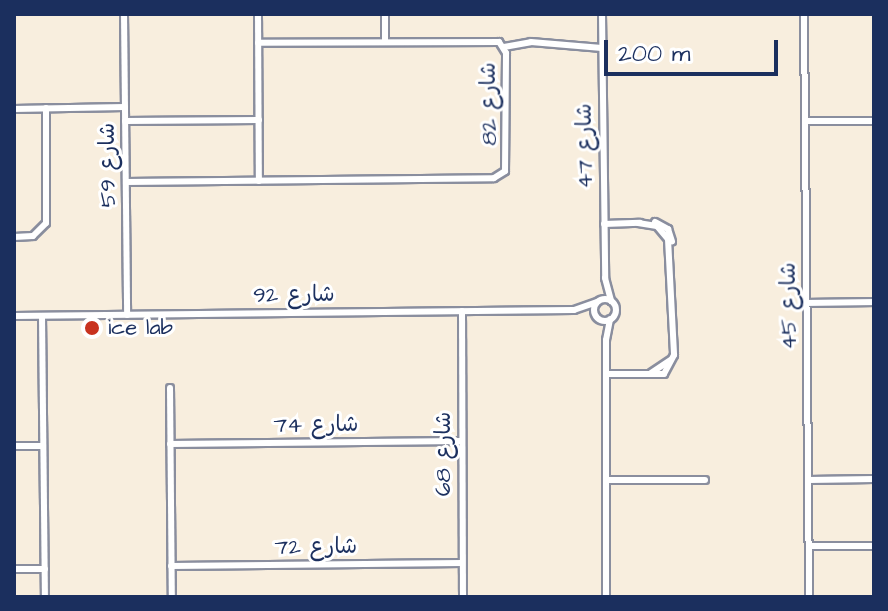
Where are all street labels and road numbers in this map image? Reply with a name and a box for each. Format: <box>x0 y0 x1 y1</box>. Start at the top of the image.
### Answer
street label: شارع 82 <box>475 62 503 146</box>
street label: شارع 47 <box>571 103 599 189</box>
street label: شارع 59 <box>94 123 122 207</box>
street label: شارع 45 <box>775 262 803 350</box>
street label: شارع 92 <box>253 281 335 309</box>
street label: شارع 74 <box>273 411 359 439</box>
street label: شارع 68 <box>431 412 457 496</box>
street label: شارع 72 <box>275 533 357 561</box>

